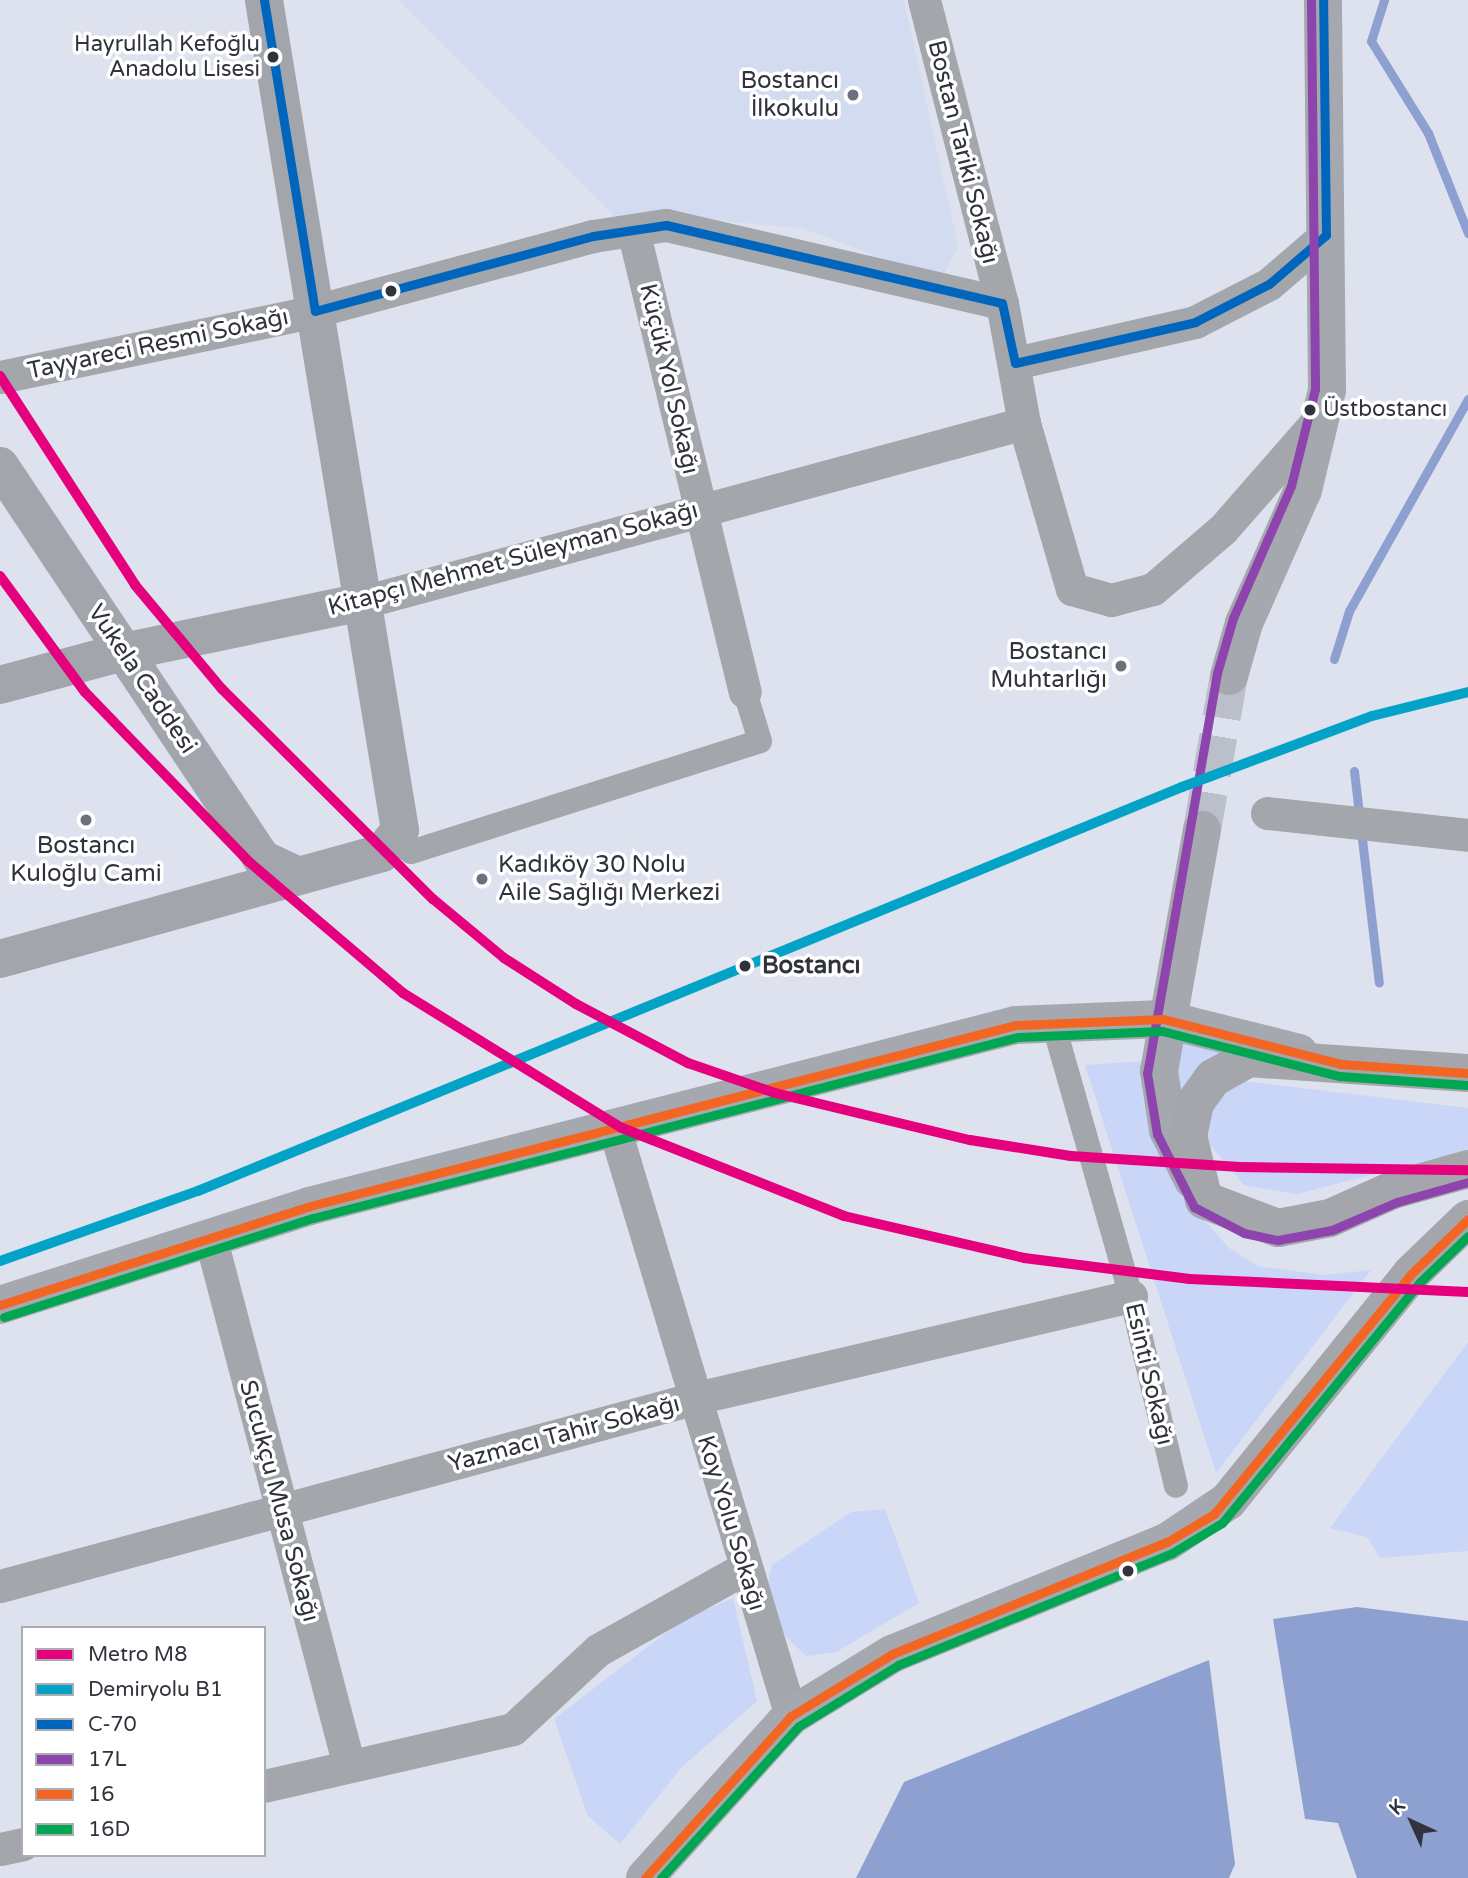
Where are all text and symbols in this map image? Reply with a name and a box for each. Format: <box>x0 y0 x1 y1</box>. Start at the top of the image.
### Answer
place label: Hayrullah Kefoğlu Anadolu Lisesi <box>74 31 260 82</box>
street label: Bostan Tariki Sokağı <box>921 37 1005 267</box>
marker: Hayrullah Kefoğlu Anadolu Lisesi <box>266 50 280 64</box>
place label: Bostancı İlkokulu <box>740 67 839 123</box>
marker: Bostancı İlkokulu <box>845 87 861 103</box>
street label: Küçük Yol Sokağı <box>633 281 705 477</box>
unlabelled marker <box>384 284 398 298</box>
street label: Tayyareci Resmi Sokağı <box>25 302 291 386</box>
place label: Üstbostancı <box>1323 397 1447 423</box>
marker: Üstbostancı <box>1303 403 1317 417</box>
street label: Kitapçı Mehmet Süleyman Sokağı <box>325 496 701 622</box>
street label: Vukela Caddesi <box>81 599 203 759</box>
place label: Bostancı Muhtarlığı <box>990 638 1107 694</box>
marker: Bostancı Muhtarlığı <box>1113 658 1129 674</box>
marker: Bostancı Kuloğlu Cami <box>78 812 94 828</box>
place label: Bostancı Kuloğlu Cami <box>10 832 162 888</box>
place label: Kadıköy 30 Nolu Aile Sağlığı Merkezi <box>498 851 720 907</box>
marker: Kadıköy 30 Nolu Aile Sağlığı Merkezi <box>472 869 492 889</box>
place label: Bostancı <box>762 952 861 980</box>
marker: Bostancı <box>734 955 756 977</box>
street label: Esinti Sokağı <box>1119 1300 1179 1448</box>
street label: Sucukçu Musa Sokağı <box>233 1377 325 1625</box>
street label: Yazmacı Tahir Sokağı <box>445 1389 683 1479</box>
street label: Koy Yolu Sokağı <box>691 1432 771 1614</box>
unlabelled marker <box>1121 1564 1135 1578</box>
legend <box>21 1626 266 1857</box>
text: Metro M8 <box>88 1642 187 1667</box>
text: Demiryolu B1 <box>88 1677 223 1702</box>
text: C-70 <box>88 1712 137 1737</box>
text: 17L <box>88 1747 126 1772</box>
text: 16 <box>88 1782 114 1807</box>
north arrow <box>1377 1787 1447 1857</box>
text: K <box>1385 1795 1409 1819</box>
text: 16D <box>88 1817 130 1842</box>

